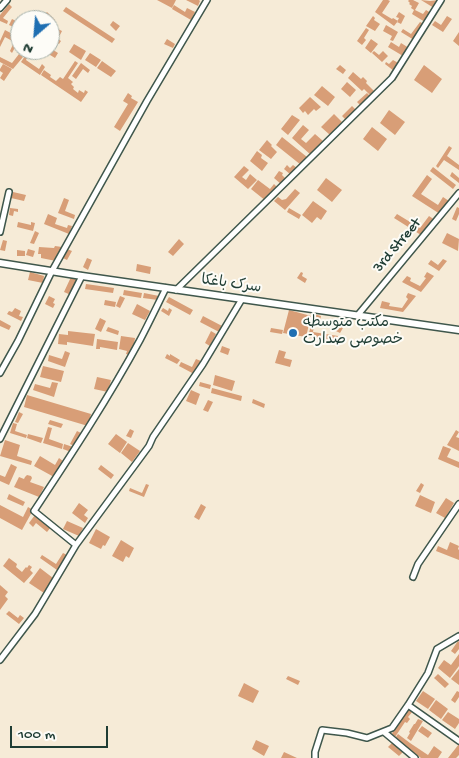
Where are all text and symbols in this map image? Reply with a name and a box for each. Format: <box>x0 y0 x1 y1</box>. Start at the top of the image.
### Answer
north arrow <box>10 10 60 60</box>
text: N <box>20 38 36 58</box>
street label: 3rd Street <box>370 215 426 277</box>
street label: سرک باغکا <box>200 272 262 298</box>
place label: مکتب متوسطه خصوصی صدارت <box>303 315 403 350</box>
marker: مکتب متوسطه خصوصی صدارت <box>287 327 299 339</box>
scale bar <box>12 716 110 748</box>
text: 100 m <box>18 726 55 744</box>

